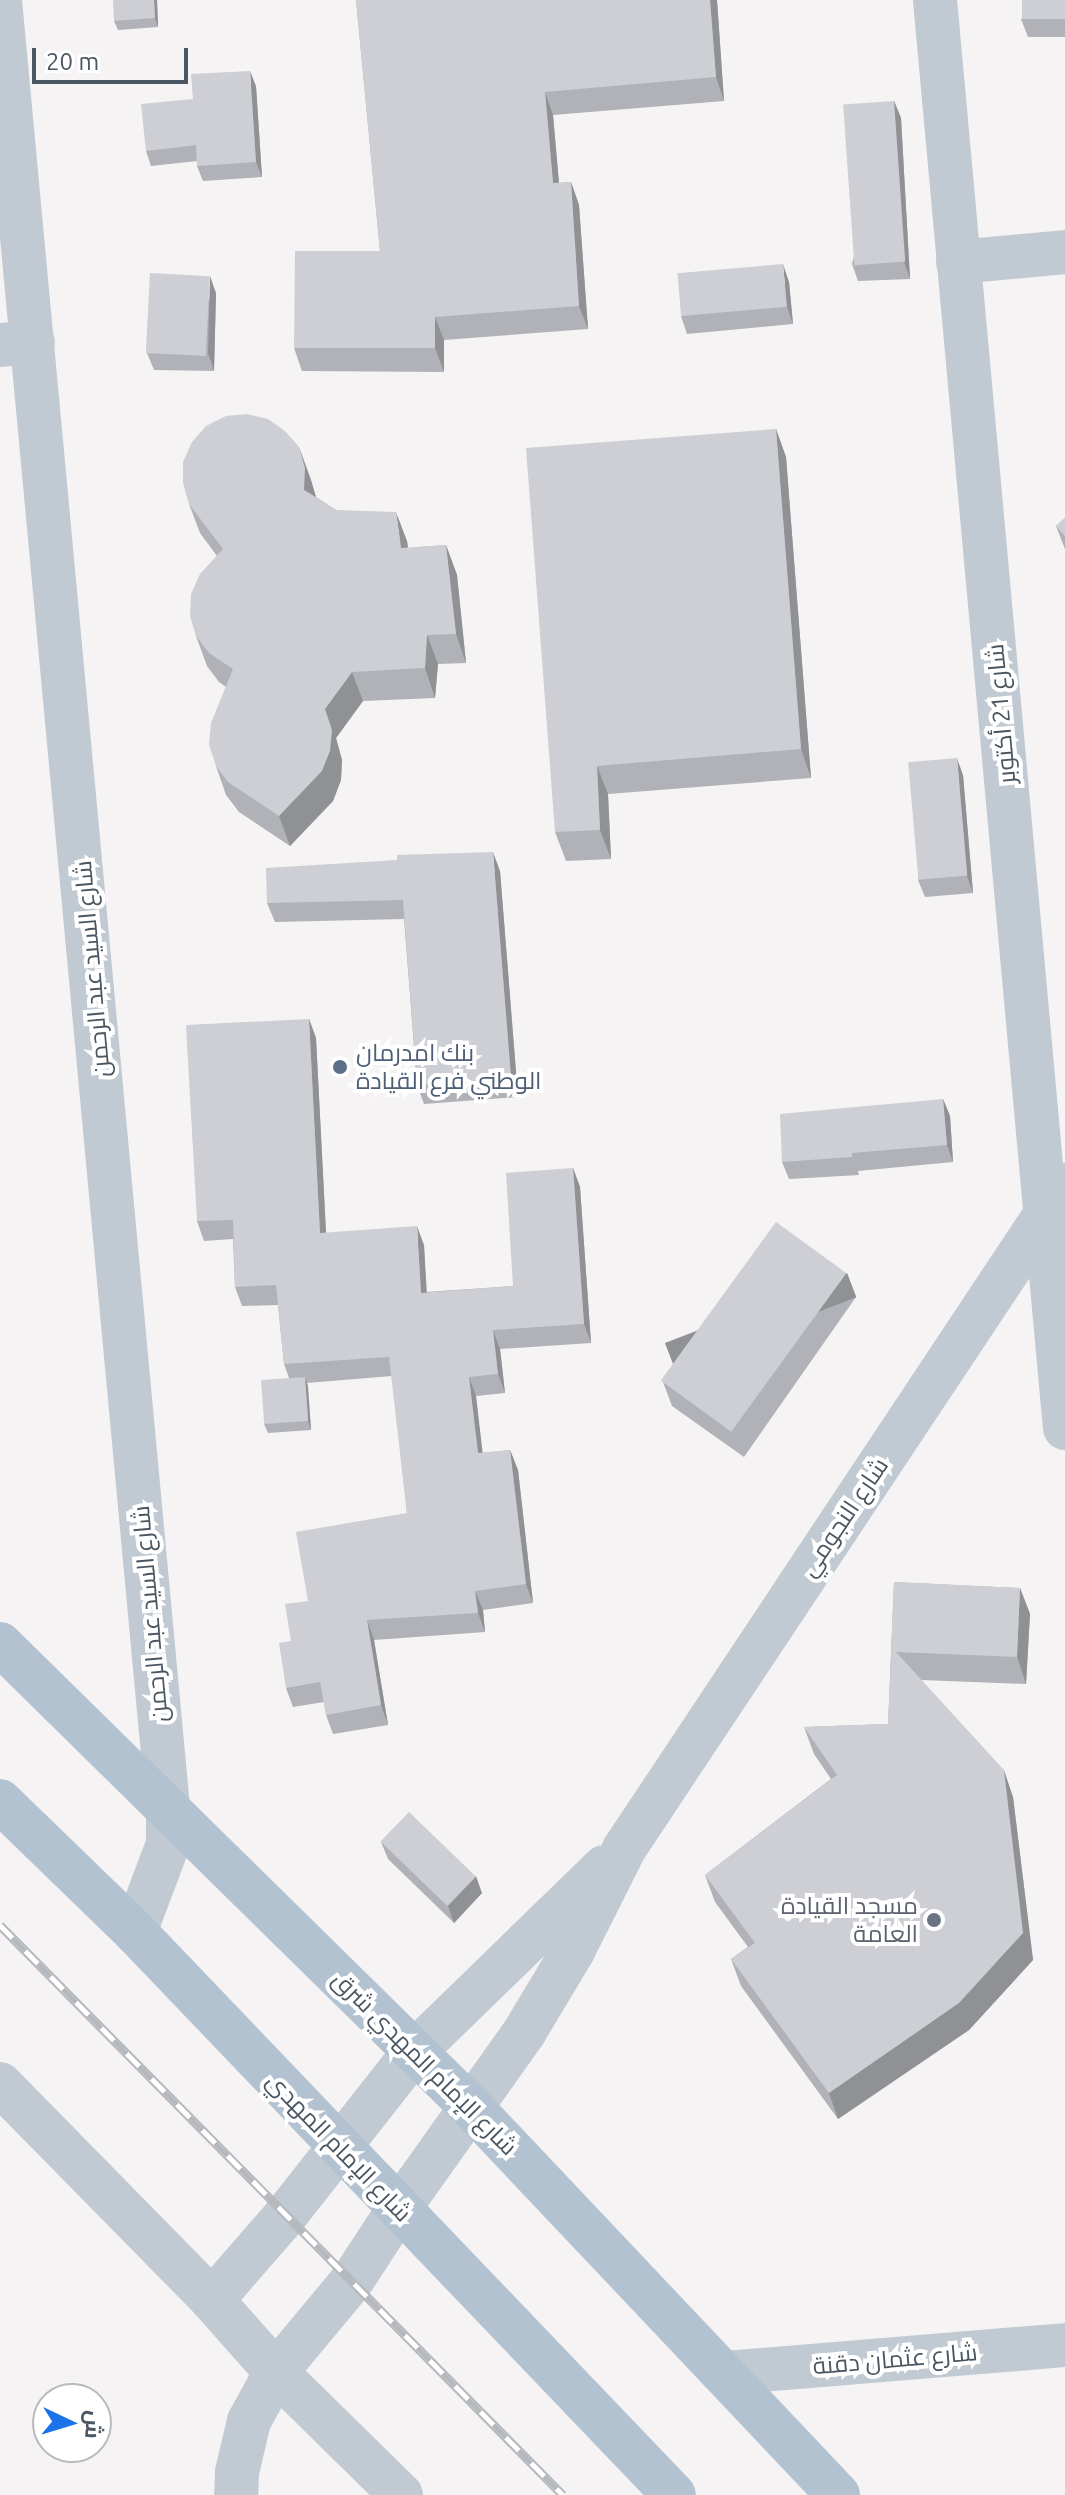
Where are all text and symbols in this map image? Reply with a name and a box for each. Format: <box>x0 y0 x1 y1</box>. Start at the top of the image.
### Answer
scale bar <box>36 32 192 82</box>
text: 20 m <box>46 48 99 75</box>
street label: شارع 21 أكتوبر <box>981 643 1021 785</box>
street label: شارع السيد عبد الرحمن <box>68 860 116 1078</box>
place label: بنك امدرمان الوطني فرع القيادة <box>356 1039 542 1095</box>
marker: بنك امدرمان الوطني فرع القيادة <box>331 1058 349 1076</box>
street label: شارع النجومي <box>794 1452 894 1582</box>
street label: شارع السيد عبد الرحمن <box>126 1505 174 1723</box>
place label: مسجد القيادة العامة <box>781 1892 918 1948</box>
marker: مسجد القيادة العامة <box>925 1911 943 1929</box>
street label: شارع الإمام المهدي شرق <box>327 1965 523 2161</box>
street label: شارع الإمام المهدي <box>260 2066 418 2228</box>
street label: شارع عثمان دقنة <box>812 2337 978 2381</box>
north arrow <box>32 2383 112 2463</box>
text: ش <box>81 2410 108 2440</box>

